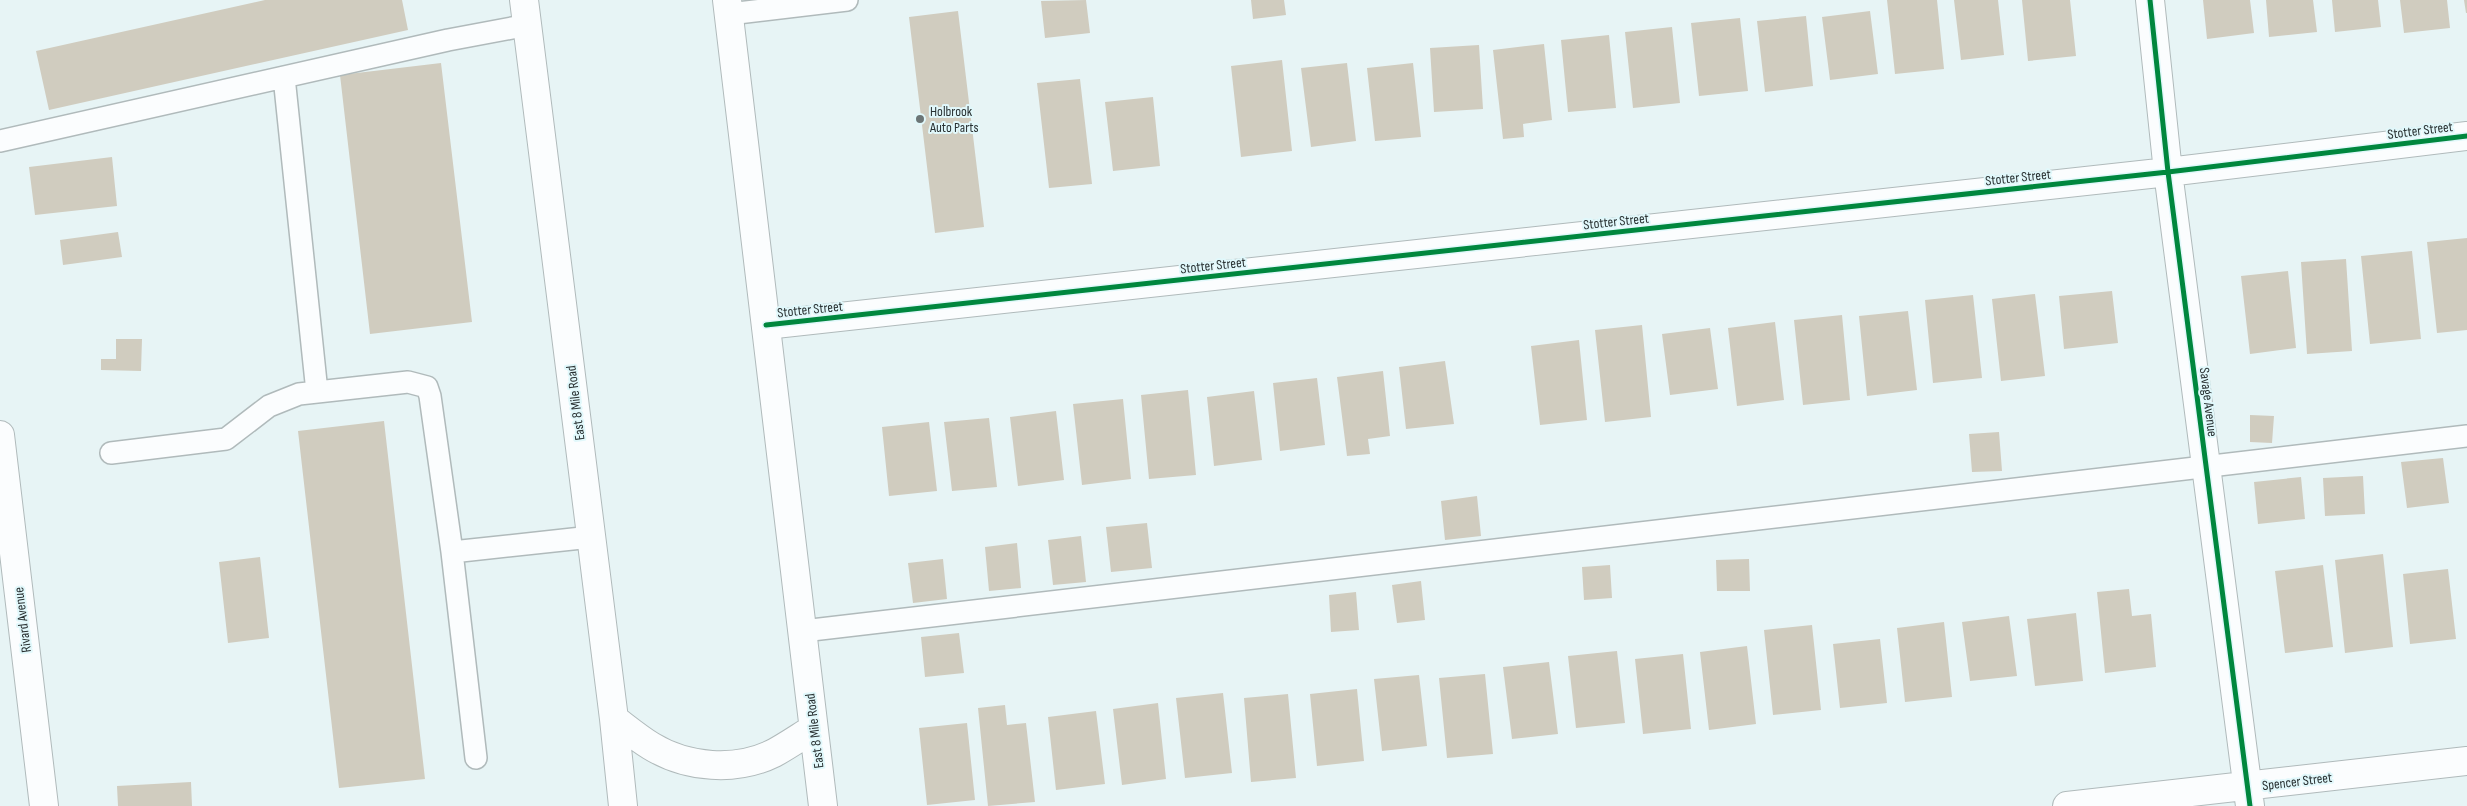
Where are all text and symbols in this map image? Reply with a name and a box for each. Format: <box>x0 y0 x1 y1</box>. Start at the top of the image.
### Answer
place label: Holbrook Auto Parts <box>929 103 979 136</box>
marker: Holbrook Auto Parts <box>914 113 926 125</box>
street label: Stotter Street <box>2386 118 2454 143</box>
street label: Stotter Street <box>1984 166 2052 189</box>
street label: Stotter Street <box>1582 210 1650 233</box>
street label: Stotter Street <box>1179 254 1247 277</box>
street label: Stotter Street <box>776 298 844 321</box>
street label: East 8 Mile Road <box>562 364 589 441</box>
street label: Savage Avenue <box>2196 367 2221 438</box>
street label: Rivard Avenue <box>10 586 35 654</box>
street label: East 8 Mile Road <box>801 692 828 769</box>
street label: Spencer Street <box>2261 769 2333 794</box>

